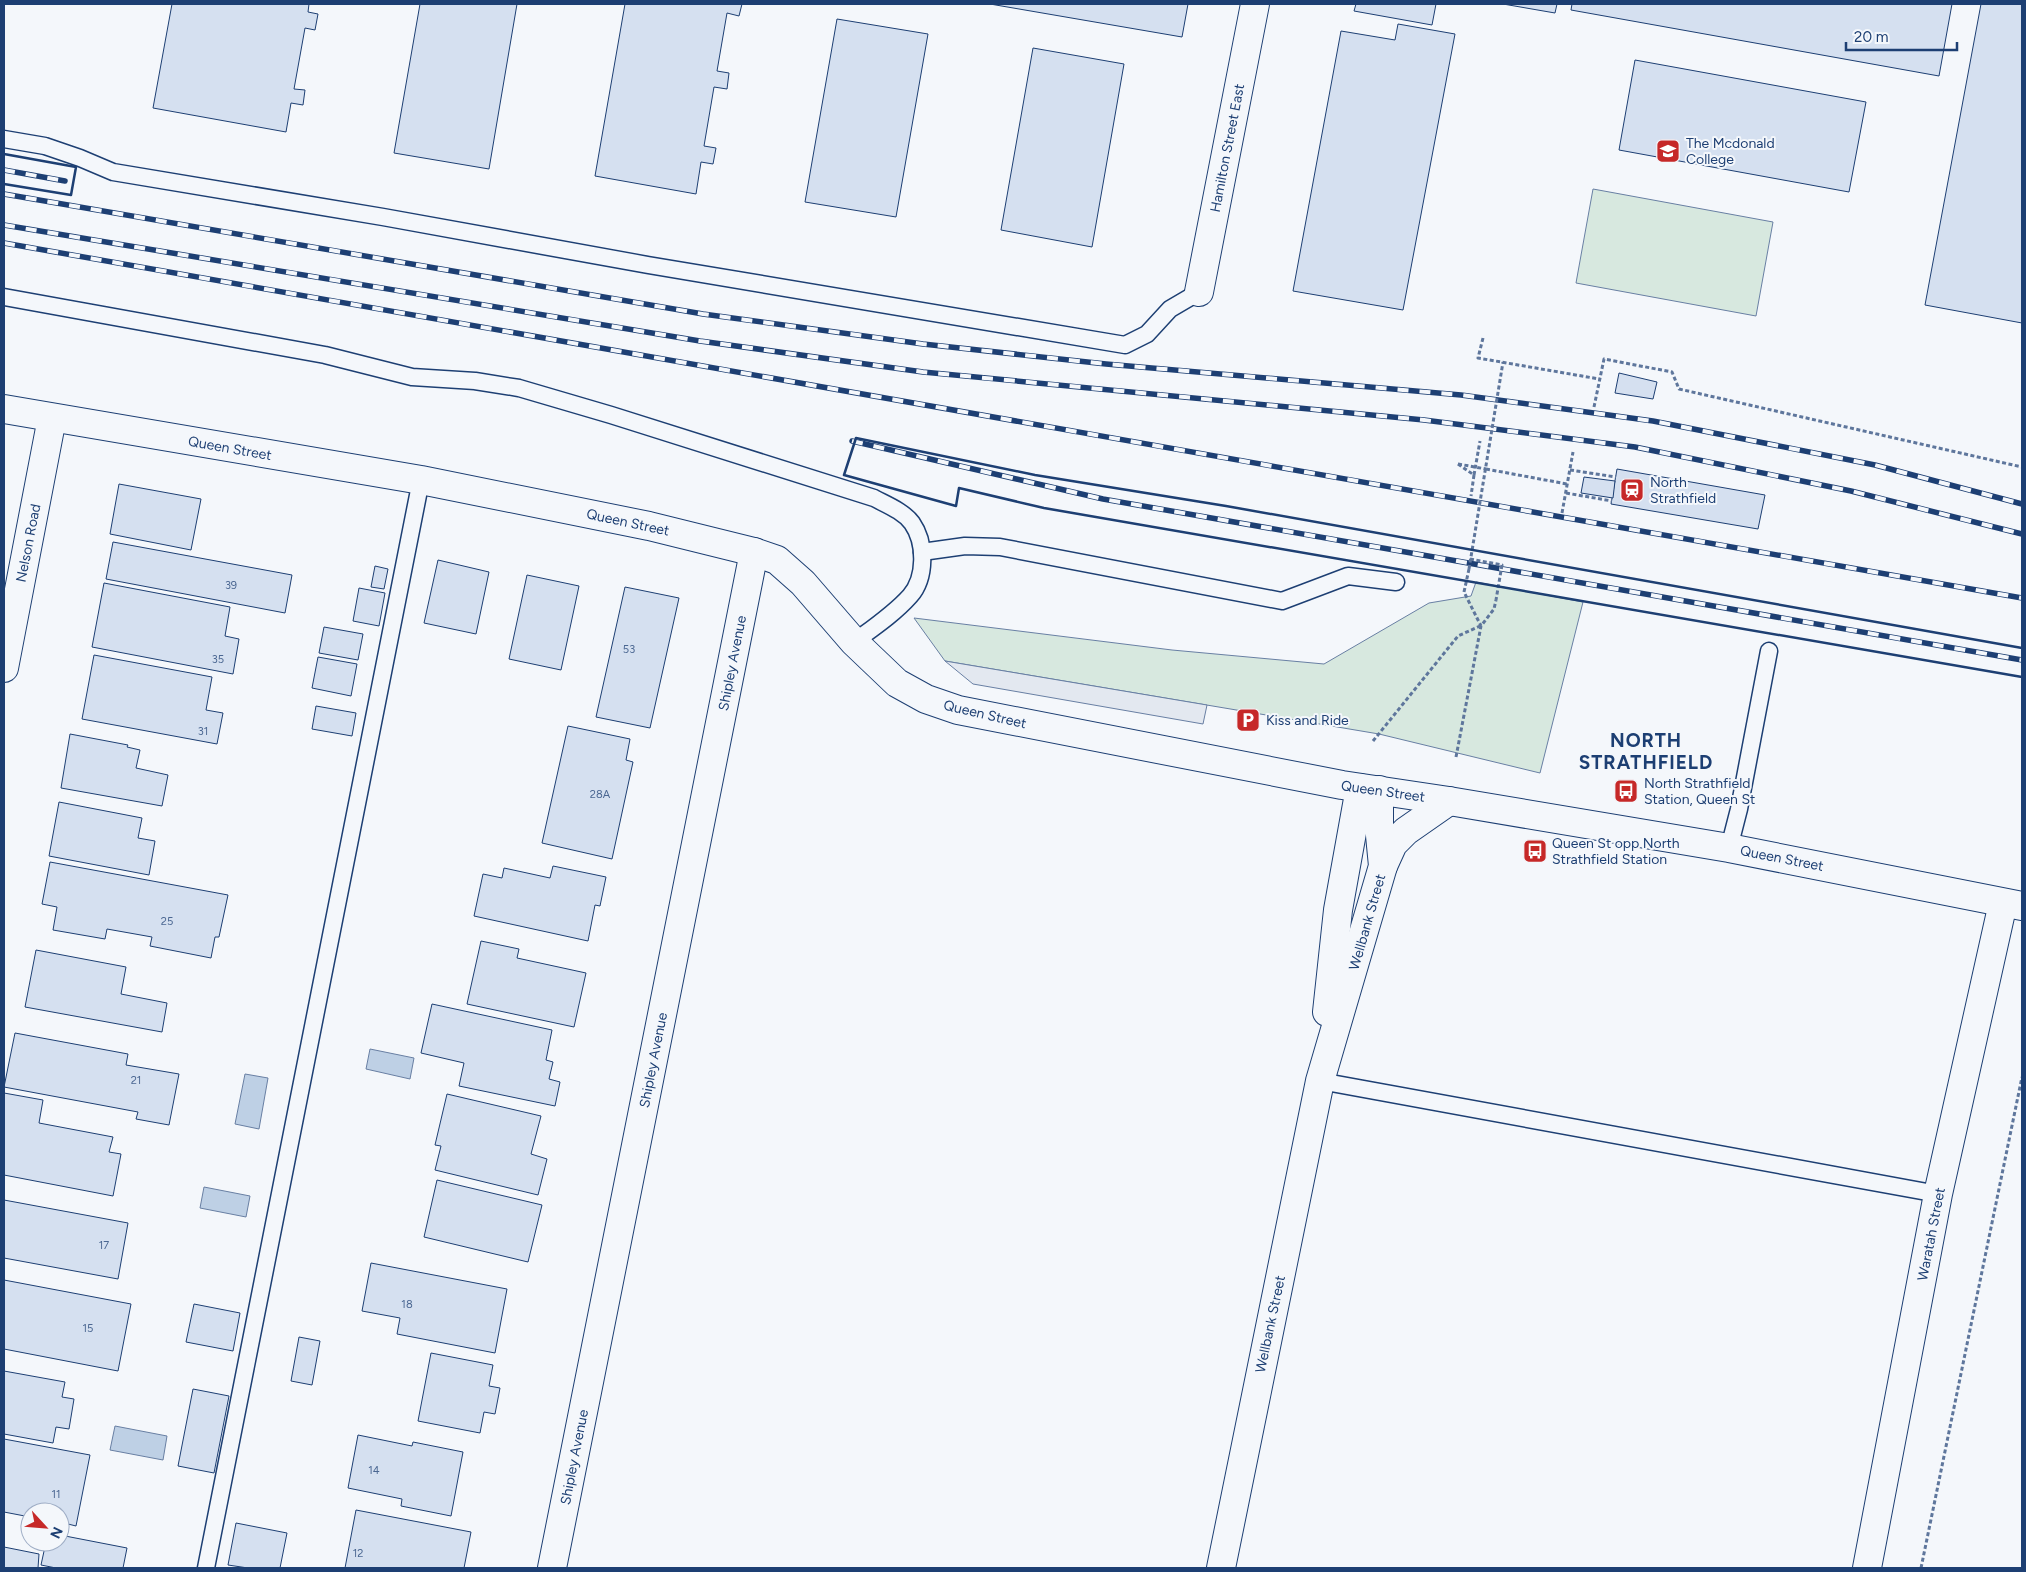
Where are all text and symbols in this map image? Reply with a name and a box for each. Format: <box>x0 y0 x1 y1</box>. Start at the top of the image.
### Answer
scale bar <box>1846 20 1957 52</box>
text: 20 m <box>1854 28 1888 46</box>
street label: Hamilton Street East <box>1207 82 1248 214</box>
place label: The Mcdonald College <box>1686 135 1775 168</box>
school or university icon: The Mcdonald College <box>1655 138 1681 164</box>
street label: Queen Street <box>187 433 273 464</box>
place label: North Strathfield <box>1650 474 1716 507</box>
station icon: North Strathfield <box>1619 477 1645 503</box>
street label: Nelson Road <box>13 502 44 584</box>
street label: Queen Street <box>585 505 671 540</box>
house number: 39 <box>225 579 237 592</box>
street label: Shipley Avenue <box>715 614 750 712</box>
house number: 53 <box>623 643 635 656</box>
house number: 35 <box>212 653 224 666</box>
street label: Queen Street <box>942 697 1028 732</box>
parking icon: Kiss and Ride <box>1235 707 1261 733</box>
place label: Kiss and Ride <box>1266 712 1349 729</box>
house number: 31 <box>198 725 208 738</box>
district label: NORTH STRATHFIELD <box>1579 729 1713 774</box>
place label: North Strathfield Station, Queen St <box>1644 775 1755 808</box>
street label: Queen Street <box>1340 777 1426 806</box>
bus stop icon: North Strathfield Station, Queen St <box>1613 778 1639 804</box>
house number: 28A <box>590 788 611 801</box>
place label: Queen St opp North Strathfield Station <box>1552 835 1680 868</box>
bus stop icon: Queen St opp North Strathfield Station <box>1522 838 1548 864</box>
street label: Queen Street <box>1739 842 1825 875</box>
street label: Wellbank Street <box>1346 872 1389 972</box>
house number: 25 <box>161 915 173 928</box>
street label: Shipley Avenue <box>636 1011 671 1109</box>
house number: 21 <box>131 1074 141 1087</box>
street label: Waratah Street <box>1914 1186 1949 1282</box>
house number: 17 <box>99 1239 109 1252</box>
street label: Wellbank Street <box>1252 1274 1289 1374</box>
house number: 18 <box>401 1298 413 1311</box>
house number: 15 <box>83 1322 93 1335</box>
street label: Shipley Avenue <box>557 1408 592 1506</box>
house number: 14 <box>368 1464 380 1477</box>
house number: 11 <box>51 1488 61 1501</box>
north arrow <box>20 1502 70 1552</box>
text: N <box>46 1524 66 1541</box>
house number: 12 <box>353 1547 363 1560</box>

